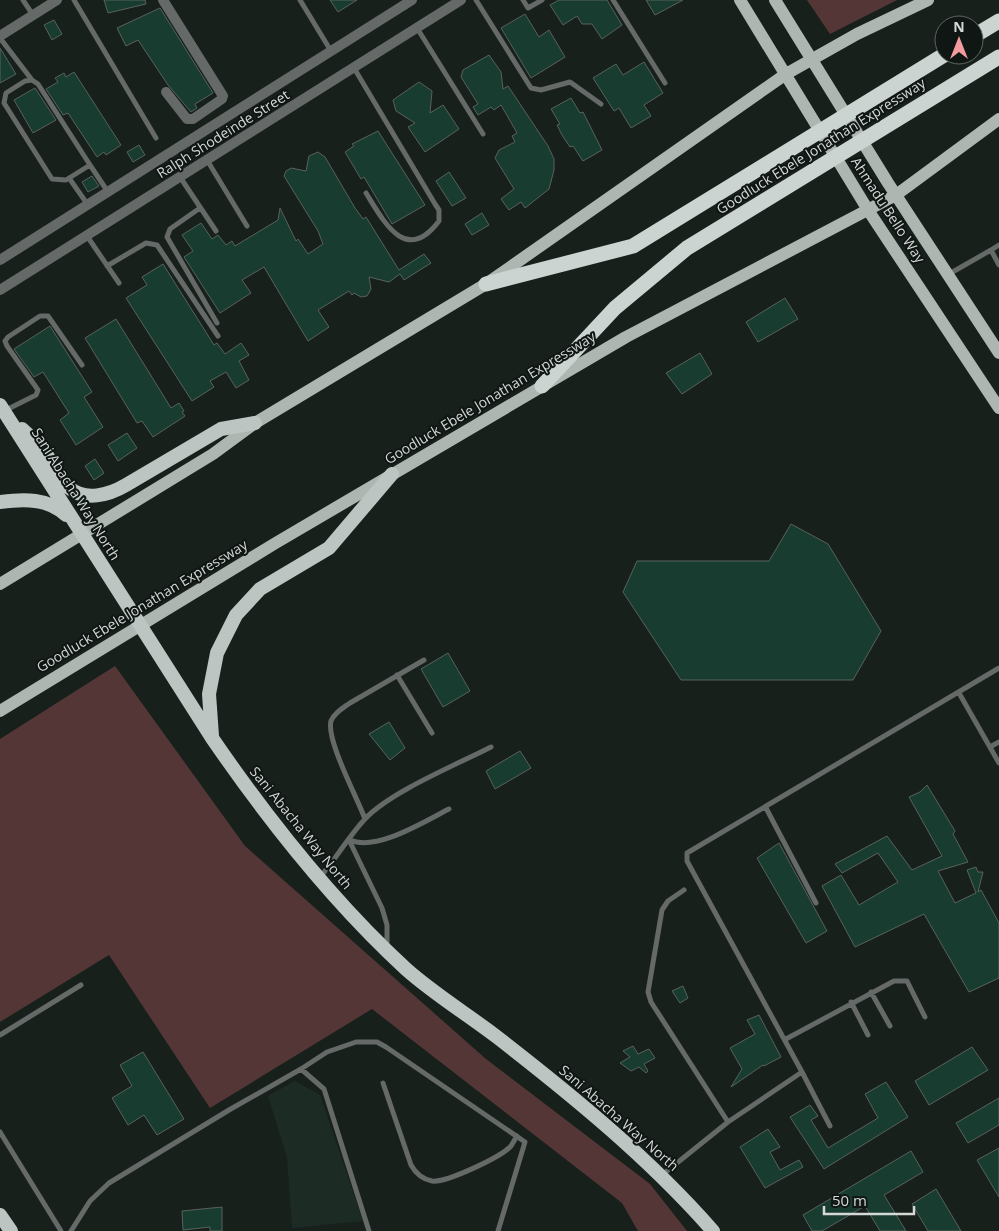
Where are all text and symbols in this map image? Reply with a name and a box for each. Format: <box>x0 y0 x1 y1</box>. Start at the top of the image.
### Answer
north arrow <box>934 15 984 65</box>
text: N <box>953 17 965 36</box>
street label: Goodluck Ebele Jonathan Expressway <box>713 73 930 218</box>
street label: Ralph Shodeinde Street <box>153 85 293 182</box>
street label: Ahmadu Bello Way <box>847 153 930 267</box>
street label: Goodluck Ebele Jonathan Expressway <box>381 326 600 468</box>
street label: Sani Abacha Way North <box>28 424 125 564</box>
street label: Goodluck Ebele Jonathan Expressway <box>33 534 252 676</box>
street label: Sani Abacha Way North <box>246 762 357 893</box>
street label: Sani Abacha Way North <box>555 1060 683 1175</box>
scale bar <box>824 1184 914 1216</box>
text: 50 m <box>832 1190 867 1210</box>

